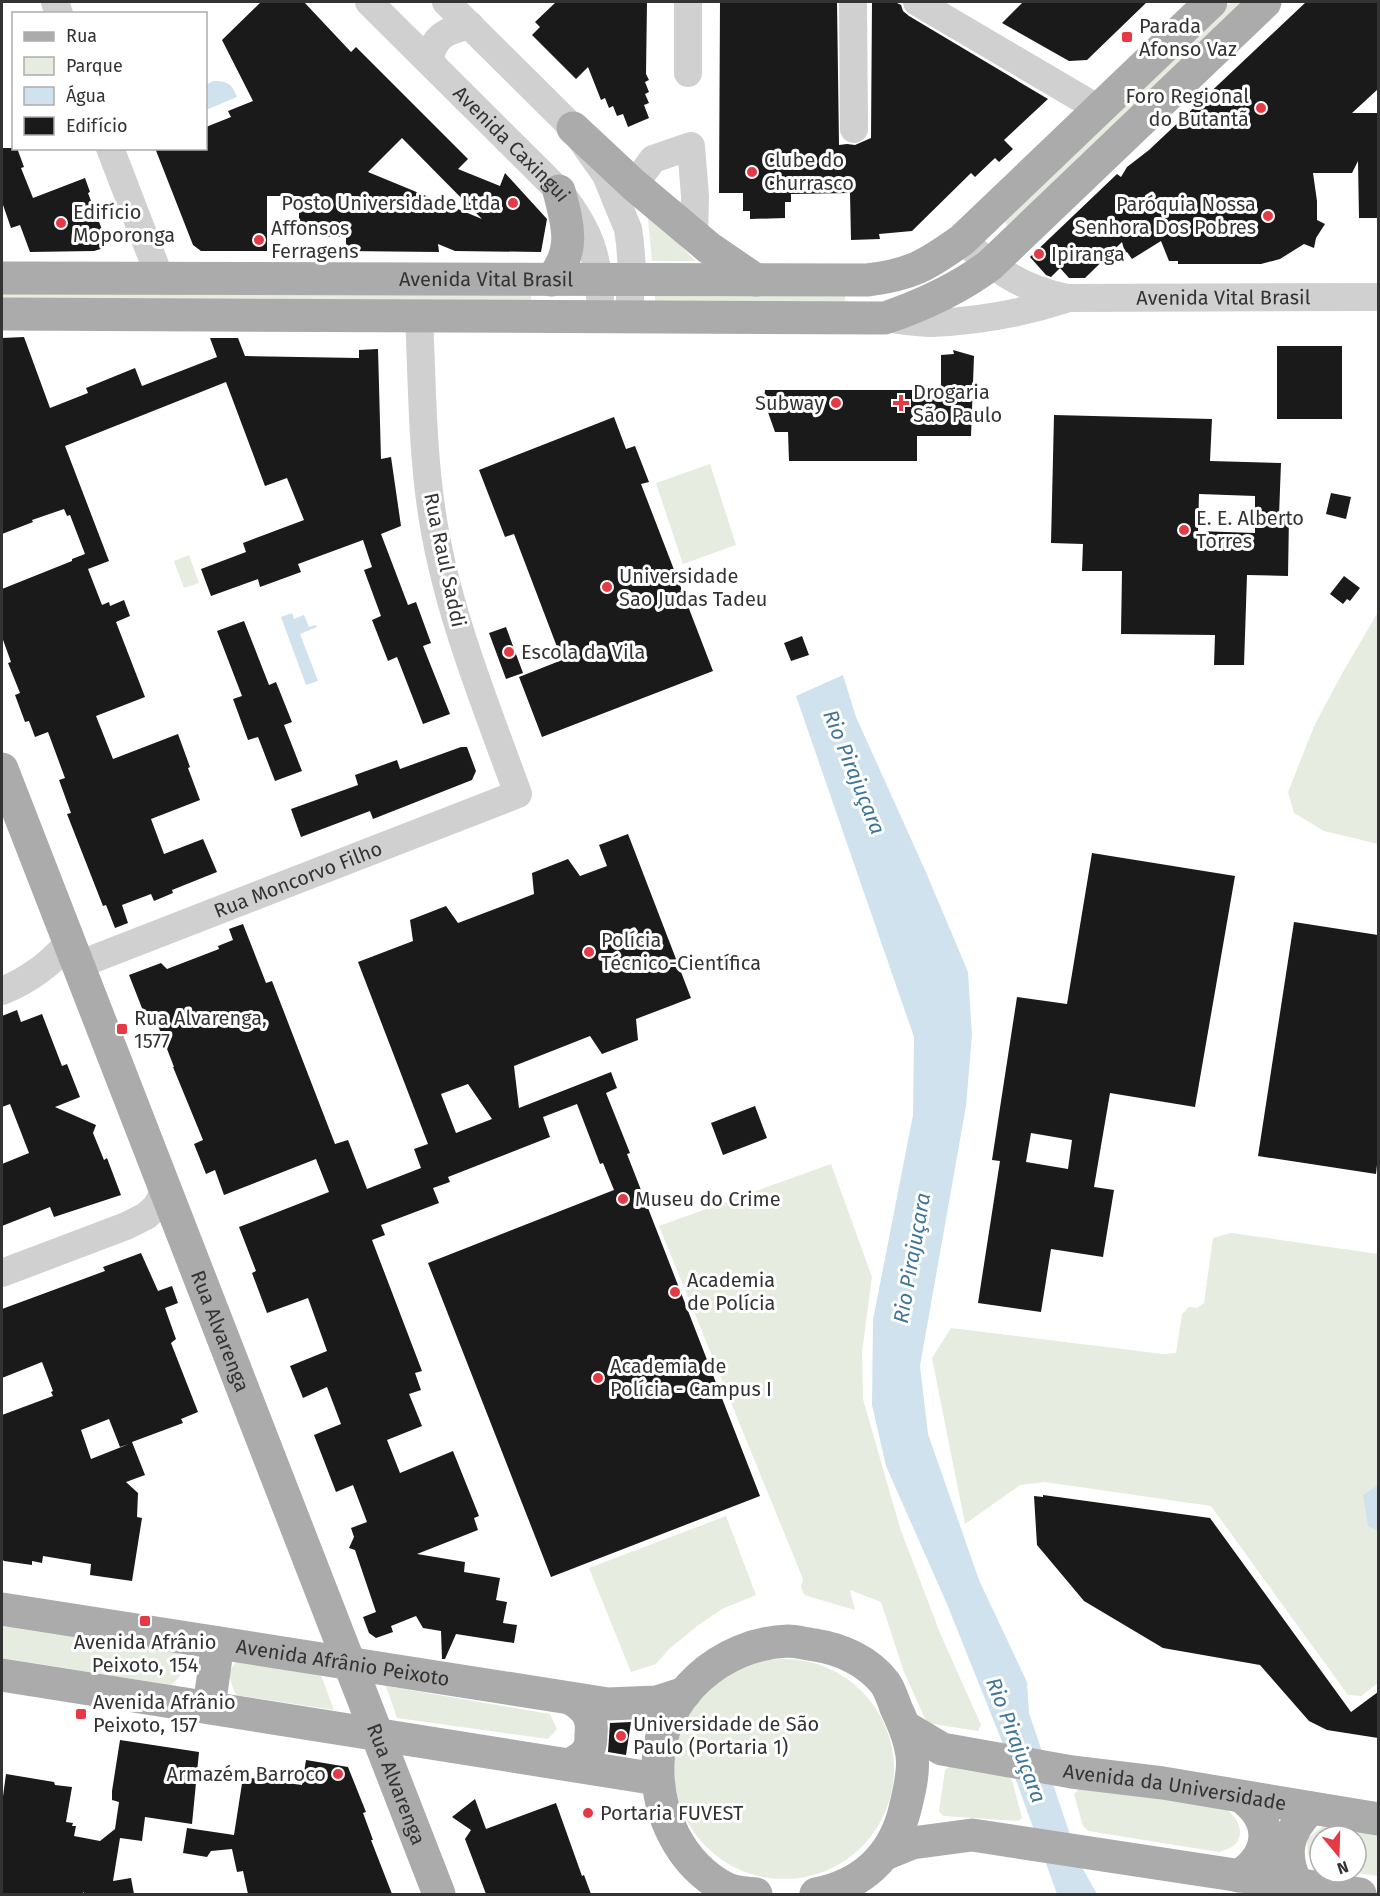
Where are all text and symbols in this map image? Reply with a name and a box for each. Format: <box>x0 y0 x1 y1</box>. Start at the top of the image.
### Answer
legend <box>12 12 207 150</box>
place label: Parada Afonso Vaz <box>1139 14 1237 61</box>
text: Rua <box>66 25 97 47</box>
marker: Parada Afonso Vaz <box>1120 30 1134 44</box>
text: Parque <box>66 55 123 77</box>
street label: Avenida Caxingui <box>448 81 575 206</box>
text: Água <box>66 84 106 107</box>
place label: Foro Regional do Butantã <box>1125 84 1249 131</box>
marker: Foro Regional do Butantã <box>1254 101 1268 115</box>
text: Edifício <box>66 115 128 137</box>
place label: Clube do Churrasco <box>764 148 854 195</box>
marker: Clube do Churrasco <box>745 165 759 179</box>
place label: Posto Universidade Ltda <box>281 191 501 215</box>
place label: Paróquia Nossa Senhora Dos Pobres <box>1075 192 1256 239</box>
marker: Posto Universidade Ltda <box>506 196 520 210</box>
place label: Edifício Moporonga <box>73 200 175 247</box>
marker: Paróquia Nossa Senhora Dos Pobres <box>1261 209 1275 223</box>
marker: Edifício Moporonga <box>54 216 68 230</box>
place label: Affonsos Ferragens <box>271 216 358 263</box>
marker: Affonsos Ferragens <box>252 233 266 247</box>
place label: Ipiranga <box>1051 242 1125 266</box>
marker: Ipiranga <box>1032 247 1046 261</box>
street label: Avenida Vital Brasil <box>399 267 573 291</box>
street label: Avenida Vital Brasil <box>1136 285 1311 310</box>
place label: Drogaria São Paulo <box>913 380 1002 427</box>
place label: Subway <box>755 391 824 415</box>
marker: Subway <box>829 396 843 410</box>
marker: Drogaria São Paulo <box>894 396 908 410</box>
street label: Rua Raul Saddi <box>419 491 471 629</box>
place label: E. E. Alberto Torres <box>1196 506 1304 553</box>
marker: E. E. Alberto Torres <box>1177 523 1191 537</box>
place label: Universidade Sao Judas Tadeu <box>619 564 768 611</box>
marker: Universidade Sao Judas Tadeu <box>600 580 614 594</box>
place label: Escola da Vila <box>521 640 645 664</box>
marker: Escola da Vila <box>502 645 516 659</box>
water label: Rio Pirajuçara <box>817 706 891 838</box>
street label: Rua Moncorvo Filho <box>211 836 385 923</box>
place label: Polícia Técnico-Científica <box>601 928 761 975</box>
marker: Polícia Técnico-Científica <box>582 945 596 959</box>
place label: Rua Alvarenga, 1577 <box>134 1006 267 1053</box>
marker: Rua Alvarenga, 1577 <box>115 1022 129 1036</box>
place label: Museu do Crime <box>635 1187 781 1211</box>
water label: Rio Pirajuçara <box>888 1191 936 1325</box>
marker: Museu do Crime <box>616 1192 630 1206</box>
street label: Rua Alvarenga <box>186 1267 255 1395</box>
place label: Academia de Polícia <box>687 1268 775 1315</box>
marker: Academia de Polícia <box>668 1285 682 1299</box>
place label: Academia de Polícia - Campus I <box>610 1354 772 1401</box>
marker: Academia de Polícia - Campus I <box>591 1371 605 1385</box>
marker: Avenida Afrânio Peixoto, 154 <box>138 1614 152 1628</box>
place label: Avenida Afrânio Peixoto, 154 <box>74 1630 216 1677</box>
street label: Avenida Afrânio Peixoto <box>234 1634 451 1691</box>
water label: Rio Pirajuçara <box>980 1674 1052 1806</box>
place label: Avenida Afrânio Peixoto, 157 <box>93 1690 236 1737</box>
marker: Avenida Afrânio Peixoto, 157 <box>74 1707 88 1721</box>
place label: Universidade de São Paulo (Portaria 1) <box>633 1712 819 1759</box>
street label: Rua Alvarenga <box>362 1720 431 1848</box>
marker: Universidade de São Paulo (Portaria 1) <box>614 1729 628 1743</box>
street label: Avenida da Universidade <box>1061 1759 1288 1815</box>
place label: Armazém Barroco <box>166 1762 326 1786</box>
marker: Armazém Barroco <box>331 1767 345 1781</box>
place label: Portaria FUVEST <box>600 1801 744 1825</box>
marker: Portaria FUVEST <box>581 1806 595 1820</box>
north arrow <box>1308 1824 1368 1884</box>
text: N <box>1335 1857 1351 1878</box>

